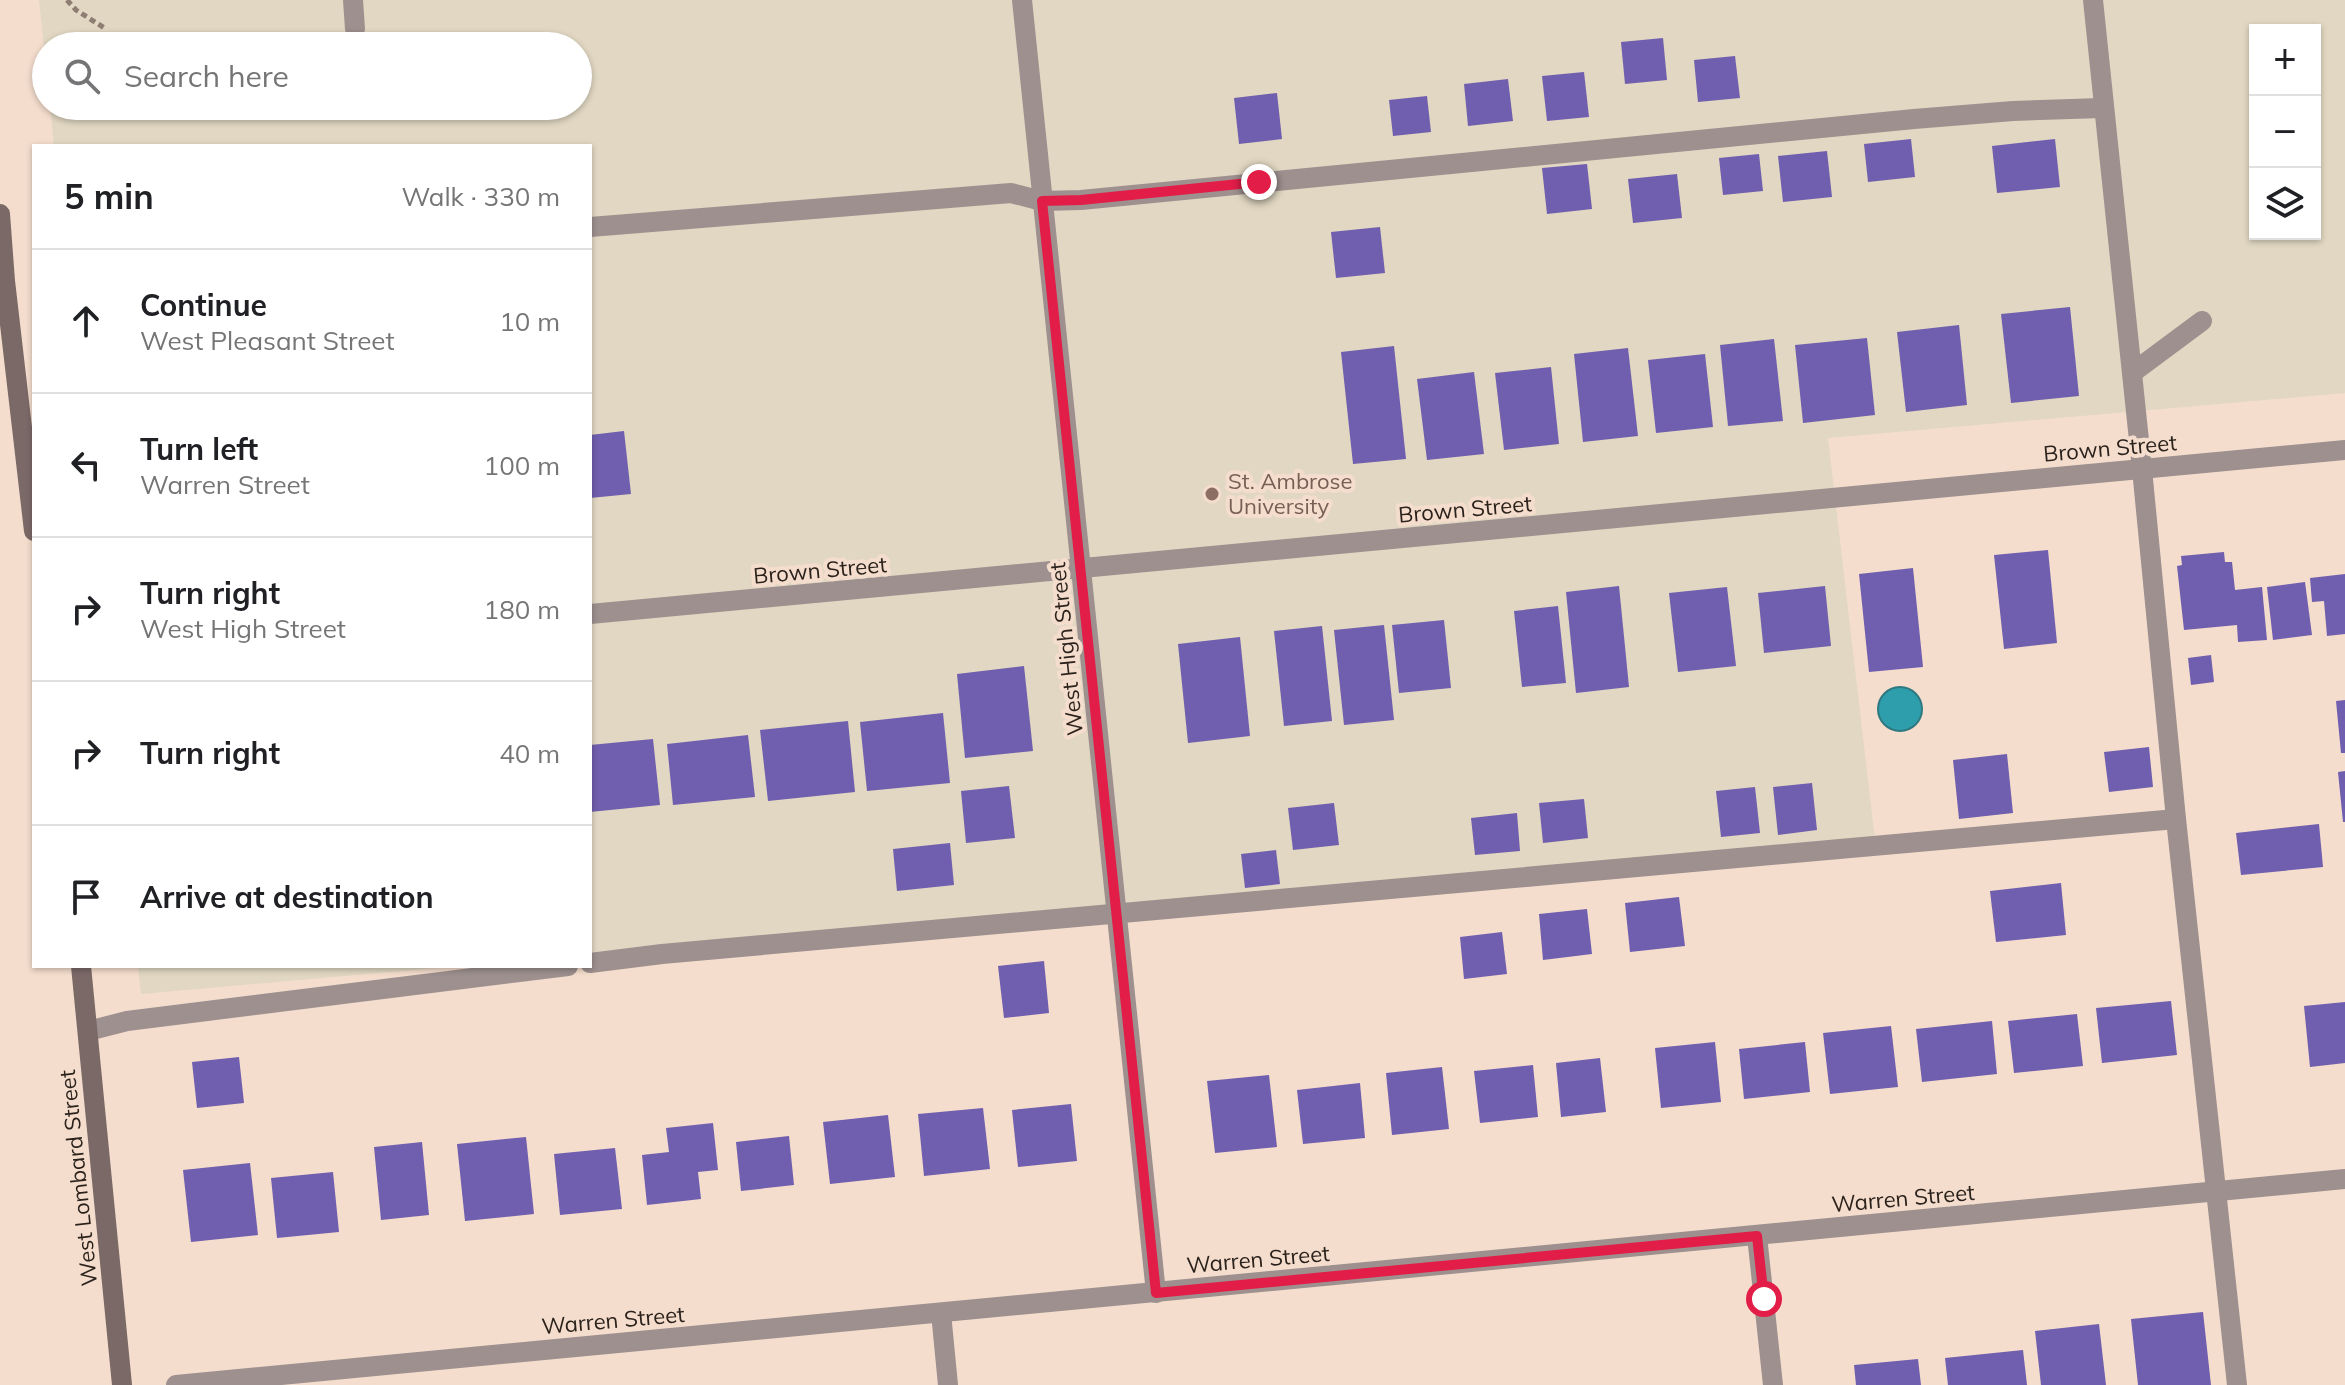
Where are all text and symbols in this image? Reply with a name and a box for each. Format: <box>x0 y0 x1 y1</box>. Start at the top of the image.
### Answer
map controls <box>2249 24 2321 240</box>
button: + <box>2249 24 2321 96</box>
search box <box>32 32 592 120</box>
icon: search <box>60 54 104 98</box>
text: Search here <box>124 57 289 95</box>
button: − <box>2249 96 2321 168</box>
route end <box>1241 164 1277 200</box>
button: layers <box>2249 168 2321 240</box>
text: 5 min <box>64 175 154 218</box>
text: Walk · 330 m <box>401 180 560 213</box>
text: Continue <box>140 286 267 324</box>
icon: ahead <box>64 299 108 343</box>
text: 10 m <box>499 305 560 338</box>
text: West Pleasant Street <box>140 324 395 357</box>
street label: Brown Street <box>2042 428 2178 468</box>
text: Turn left <box>140 430 258 468</box>
icon: left <box>64 443 108 487</box>
text: 100 m <box>484 449 560 482</box>
place label: St. Ambrose University <box>1228 467 1352 520</box>
text: Warren Street <box>140 468 310 501</box>
marker: St. Ambrose University <box>1203 485 1221 503</box>
street label: Brown Street <box>1397 489 1533 529</box>
street label: Brown Street <box>752 550 888 590</box>
street label: West High Street <box>1043 561 1089 737</box>
text: Turn right <box>140 574 280 612</box>
icon: right <box>64 587 108 631</box>
text: 180 m <box>484 593 560 626</box>
text: West High Street <box>140 612 346 645</box>
icon: right <box>64 731 108 775</box>
text: Turn right <box>140 734 280 772</box>
text: 40 m <box>499 737 560 770</box>
icon: arrive <box>64 875 108 919</box>
text: Arrive at destination <box>140 878 434 916</box>
street label: West Lombard Street <box>53 1068 103 1287</box>
street label: Warren Street <box>1830 1178 1976 1218</box>
street label: Warren Street <box>1185 1239 1331 1279</box>
route start <box>1746 1281 1782 1317</box>
street label: Warren Street <box>540 1300 686 1340</box>

